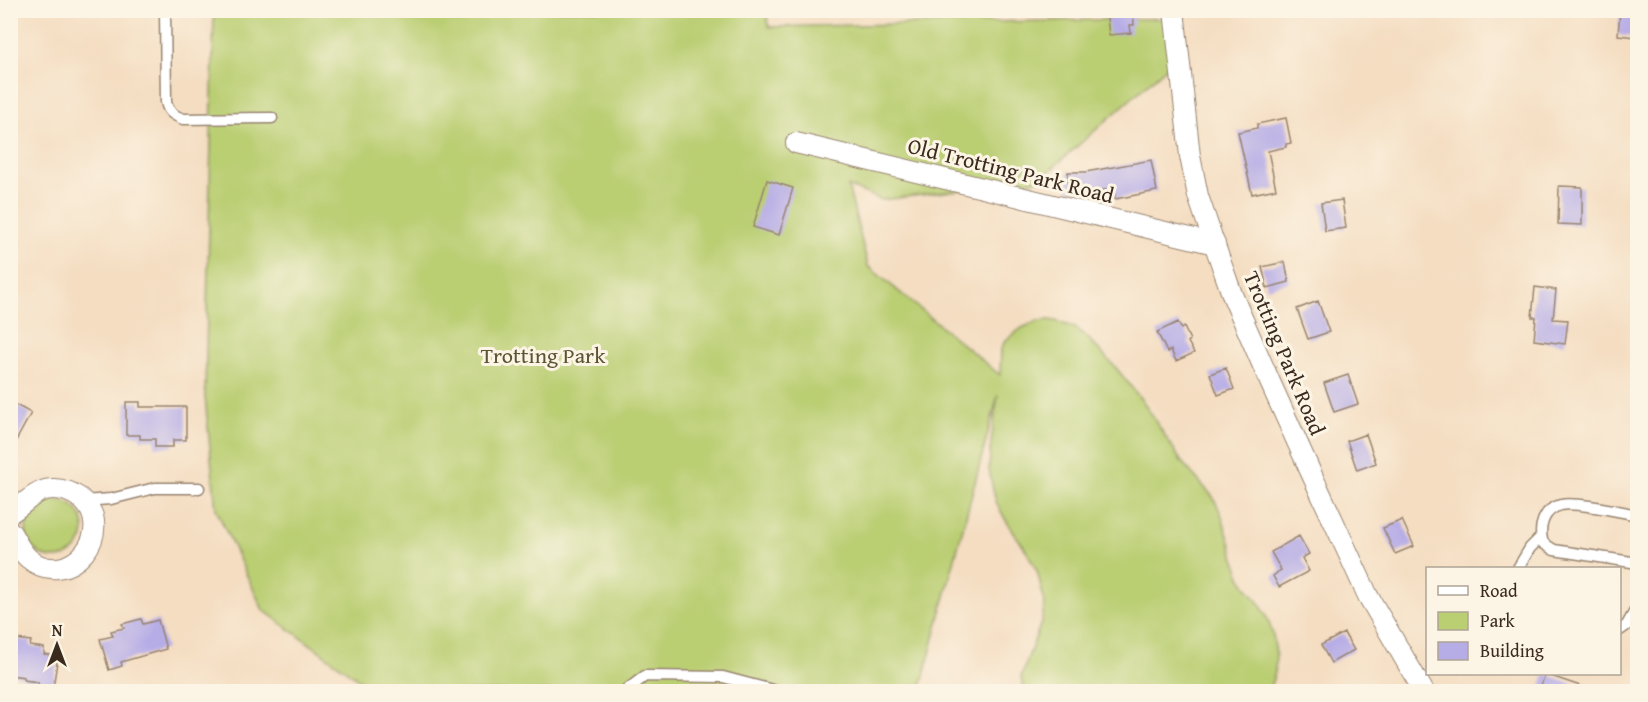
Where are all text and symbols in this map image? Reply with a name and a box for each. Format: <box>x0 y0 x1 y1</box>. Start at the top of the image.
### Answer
street label: Old Trotting Park Road <box>904 129 1118 211</box>
street label: Trotting Park Road <box>1236 266 1334 440</box>
park label: Trotting Park <box>481 339 606 371</box>
legend <box>1426 567 1621 675</box>
text: Road <box>1480 577 1518 604</box>
text: Park <box>1480 607 1516 634</box>
north arrow <box>27 615 87 675</box>
text: N <box>52 618 63 642</box>
text: Building <box>1480 637 1544 664</box>

